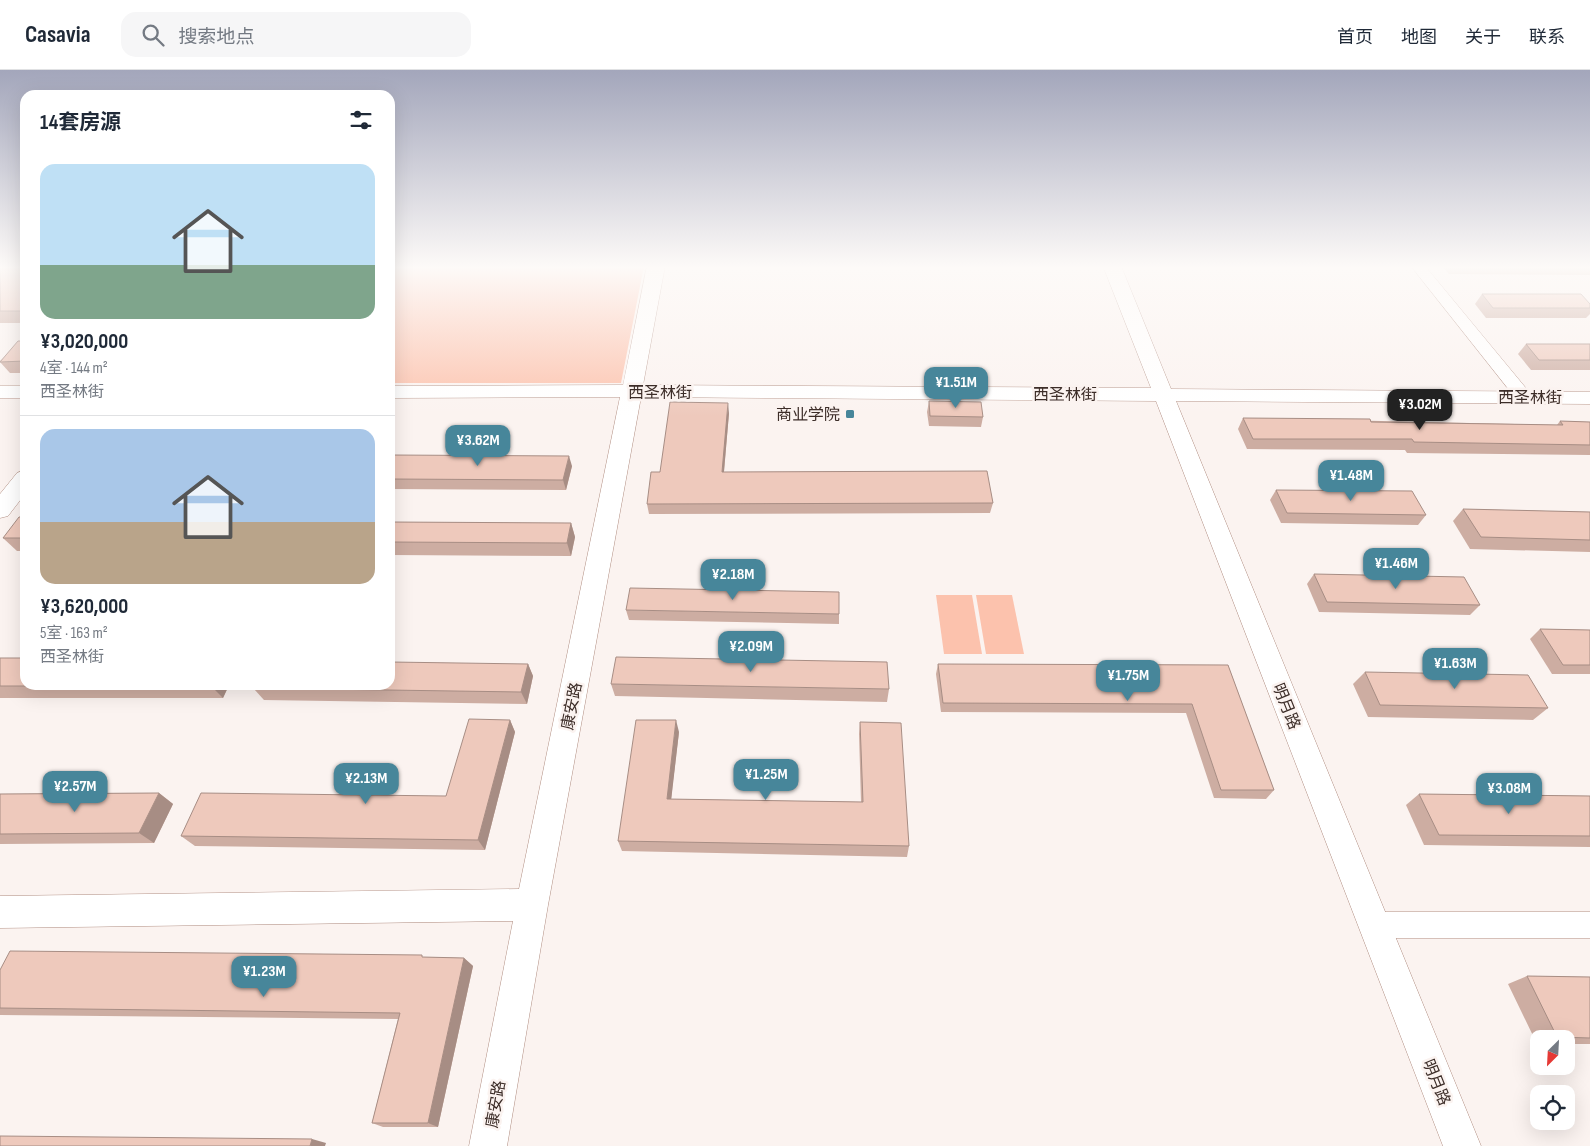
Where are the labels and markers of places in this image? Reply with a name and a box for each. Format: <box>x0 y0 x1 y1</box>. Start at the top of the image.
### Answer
pin: ¥1.51M <box>915 366 997 409</box>
pin: ¥3.02M <box>1379 388 1461 431</box>
place label: 商业学院 <box>776 406 840 425</box>
marker: 商业学院 <box>844 408 856 420</box>
pin: ¥3.62M <box>437 424 519 467</box>
pin: ¥1.48M <box>1310 460 1392 502</box>
pin: ¥1.46M <box>1355 548 1437 590</box>
pin: ¥2.18M <box>692 558 774 601</box>
pin: ¥2.09M <box>710 630 792 673</box>
pin: ¥1.63M <box>1414 648 1496 690</box>
pin: ¥1.75M <box>1087 660 1169 702</box>
pin: ¥1.25M <box>725 758 807 801</box>
pin: ¥2.13M <box>325 762 407 805</box>
pin: ¥2.57M <box>34 770 116 813</box>
pin: ¥3.08M <box>1468 772 1550 815</box>
pin: ¥1.23M <box>223 956 305 998</box>

